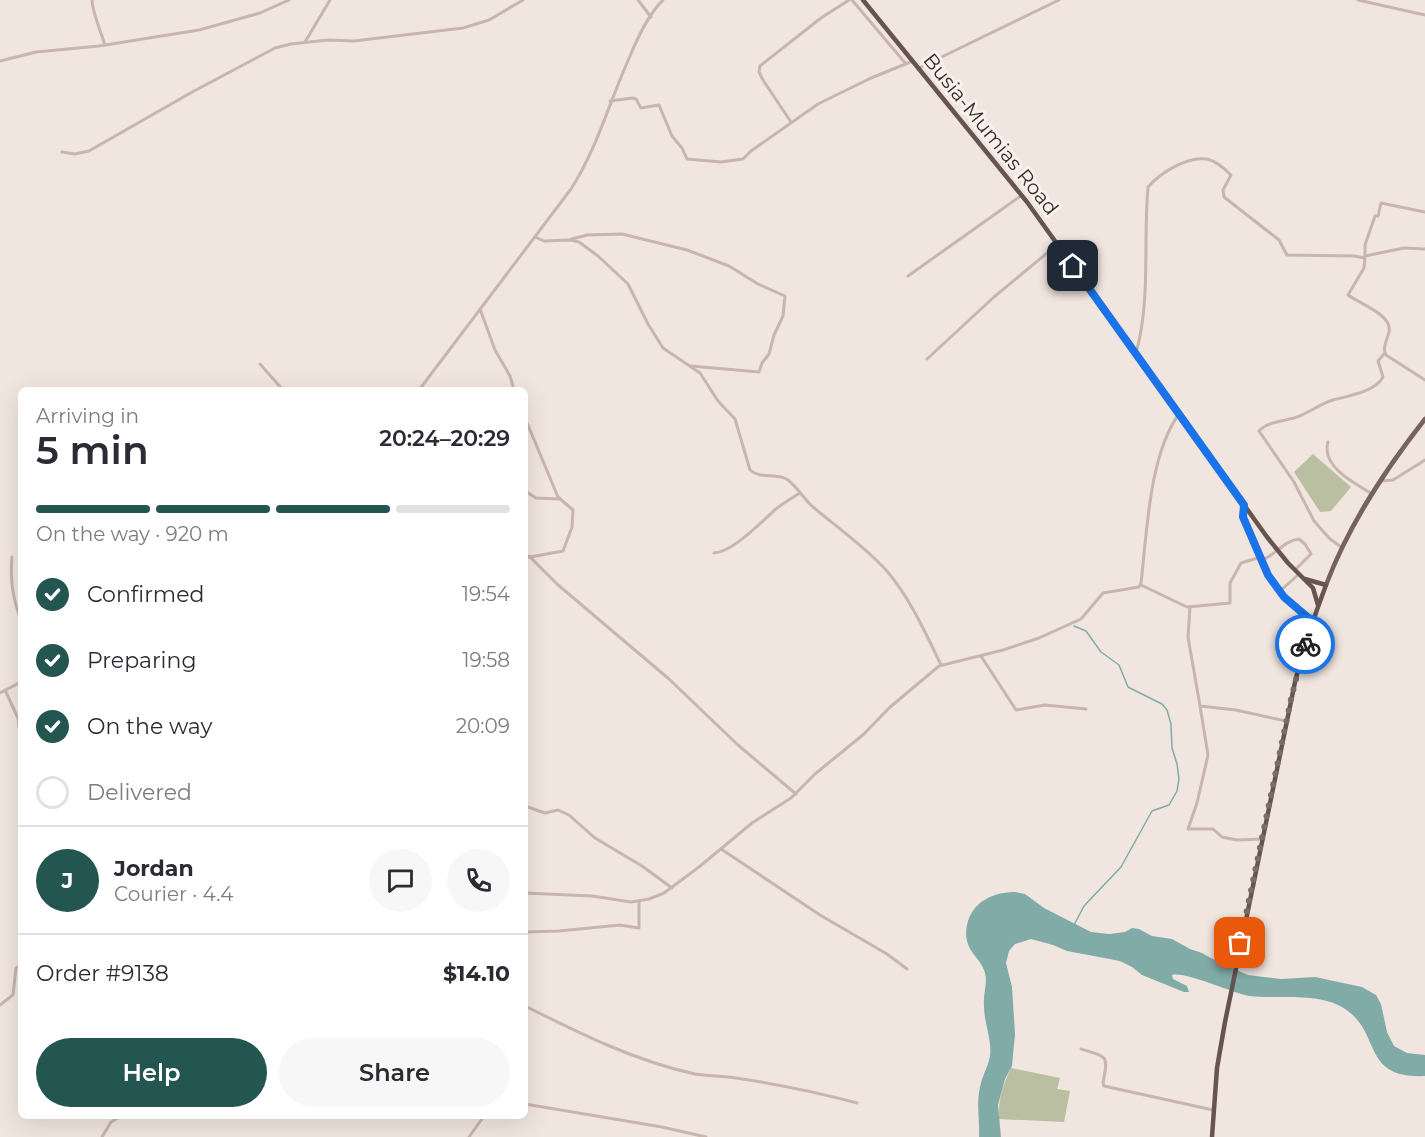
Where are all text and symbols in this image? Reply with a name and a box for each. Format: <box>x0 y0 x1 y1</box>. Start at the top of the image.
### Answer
street label: Busia-Mumias Road <box>918 48 1064 220</box>
pin <box>1047 240 1098 291</box>
icon: home <box>1056 249 1089 282</box>
text: Arriving in <box>36 404 139 428</box>
text: 20:24–20:29 <box>379 425 510 452</box>
text: 5 min <box>36 426 149 474</box>
text: On the way · 920 m <box>36 522 229 546</box>
icon: check <box>36 578 69 611</box>
text: Confirmed <box>87 581 204 608</box>
text: 19:54 <box>462 582 510 606</box>
courier <box>1275 614 1335 674</box>
icon: bike <box>1289 628 1322 661</box>
icon: check <box>36 644 69 677</box>
text: Preparing <box>87 647 196 674</box>
text: 19:58 <box>462 648 510 672</box>
icon: check <box>36 710 69 743</box>
text: On the way <box>87 713 212 740</box>
text: 20:09 <box>456 714 510 738</box>
text: Delivered <box>87 779 192 806</box>
button: chat <box>369 849 432 912</box>
button: phone <box>447 849 510 912</box>
text: Jordan <box>114 855 194 882</box>
text: J <box>62 867 73 894</box>
text: Courier · 4.4 <box>114 882 233 906</box>
pin <box>1214 917 1265 968</box>
icon: bag <box>1223 926 1256 959</box>
text: Order #9138 <box>36 960 169 987</box>
text: $14.10 <box>443 960 510 987</box>
button: Help <box>36 1038 267 1107</box>
button: Share <box>279 1038 510 1107</box>

